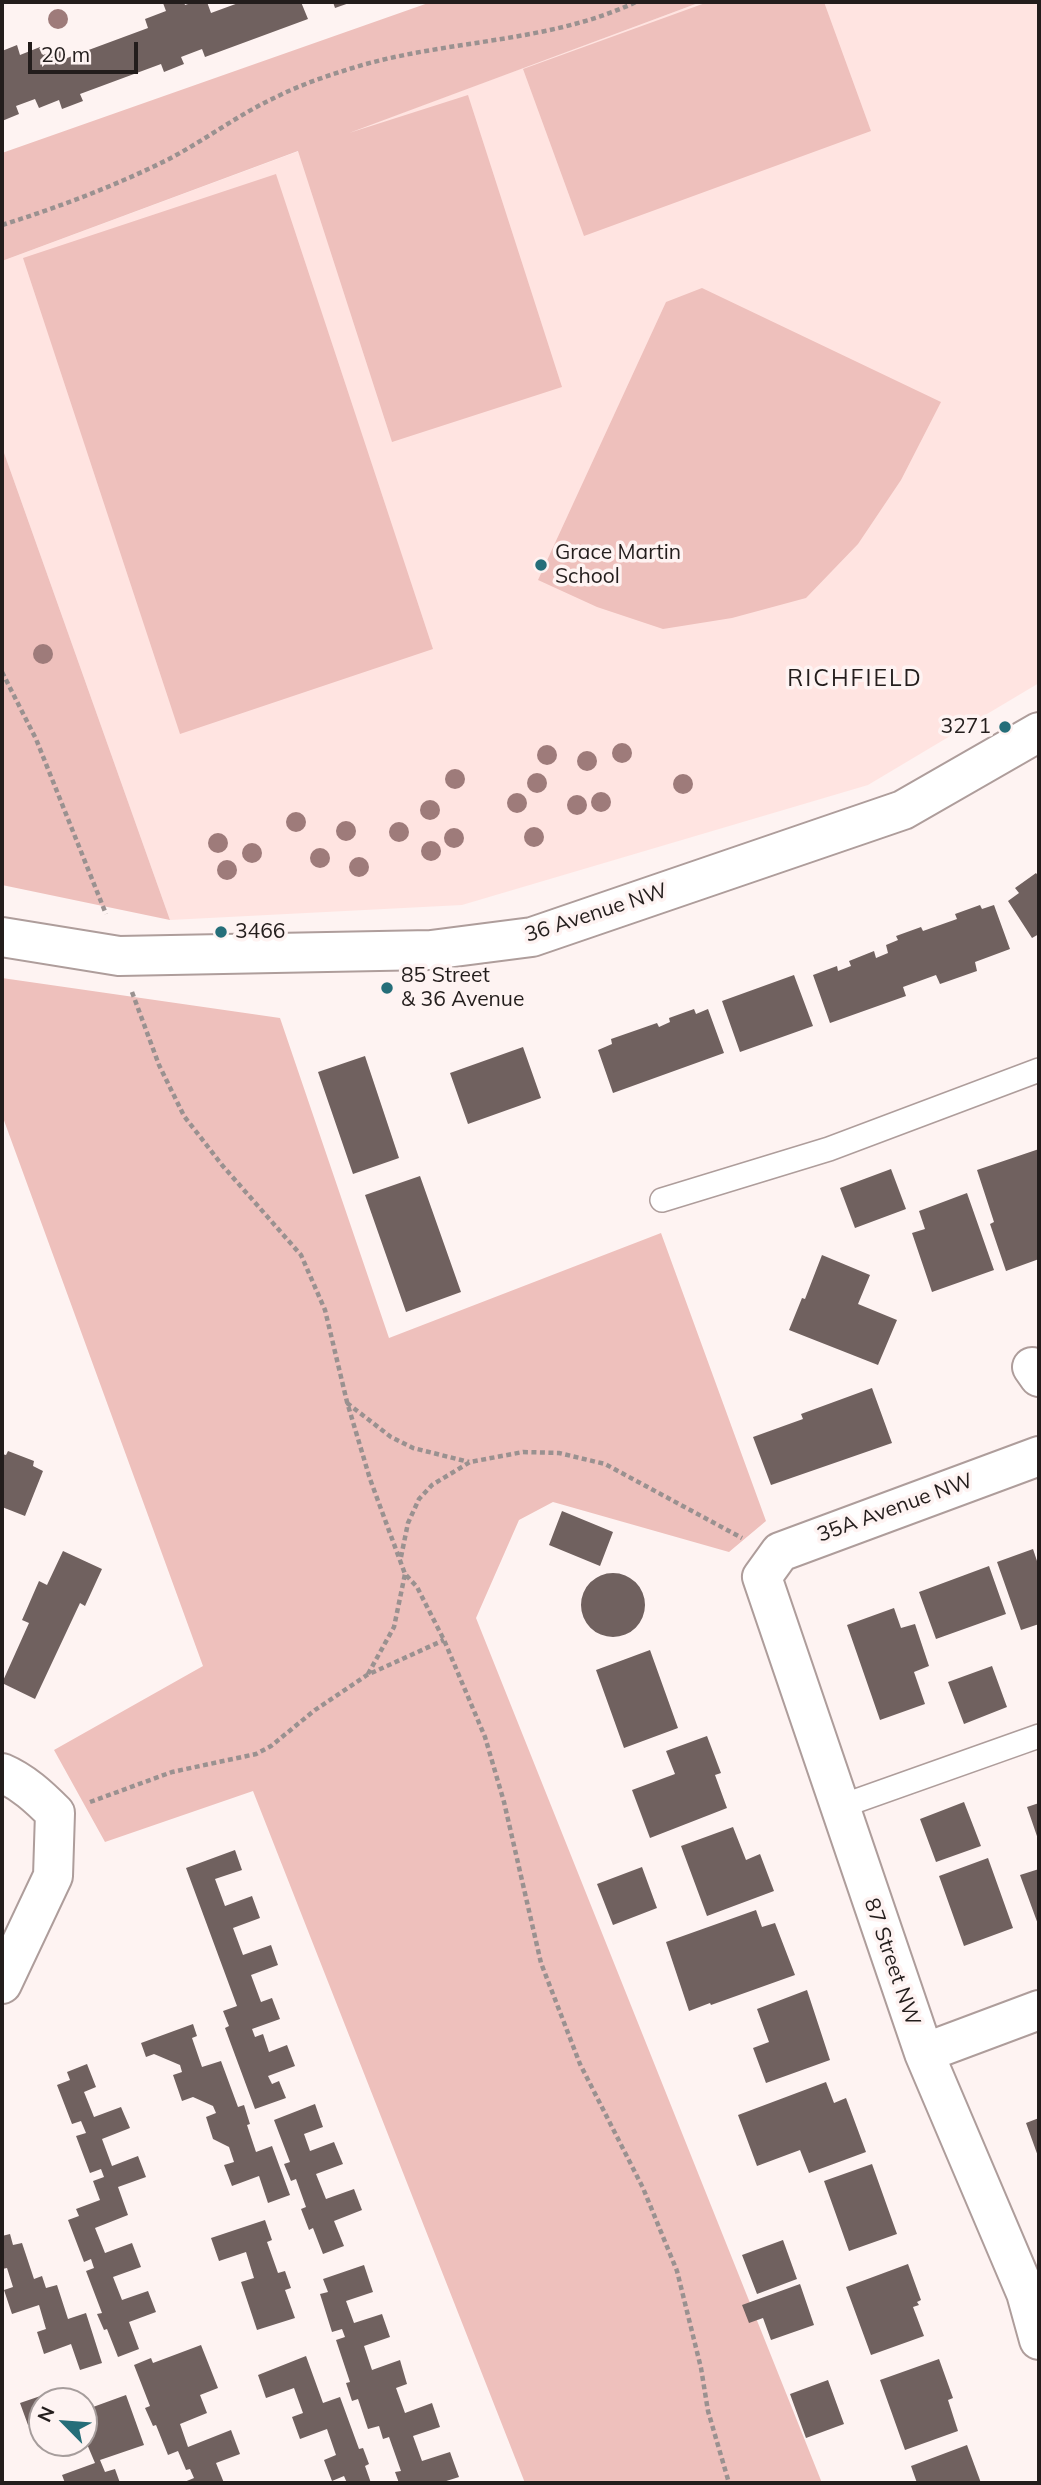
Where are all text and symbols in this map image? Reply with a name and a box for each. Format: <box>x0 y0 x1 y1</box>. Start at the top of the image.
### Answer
scale bar <box>32 28 142 72</box>
text: 20 m <box>41 41 90 67</box>
place label: Grace Martin School <box>555 540 681 590</box>
marker: Grace Martin School <box>533 557 549 573</box>
district label: RICHFIELD <box>788 665 922 693</box>
place label: 3271 <box>941 714 991 740</box>
marker: 3271 <box>997 719 1013 735</box>
street label: 36 Avenue NW <box>522 878 670 948</box>
place label: 3466 <box>235 919 285 945</box>
marker: 3466 <box>213 924 229 940</box>
place label: 85 Street & 36 Avenue <box>401 963 524 1013</box>
marker: 85 Street & 36 Avenue <box>379 980 395 996</box>
street label: 35A Avenue NW <box>814 1468 976 1548</box>
street label: 87 Street NW <box>858 1895 926 2029</box>
north arrow <box>28 2387 98 2457</box>
text: N <box>32 2402 60 2426</box>

